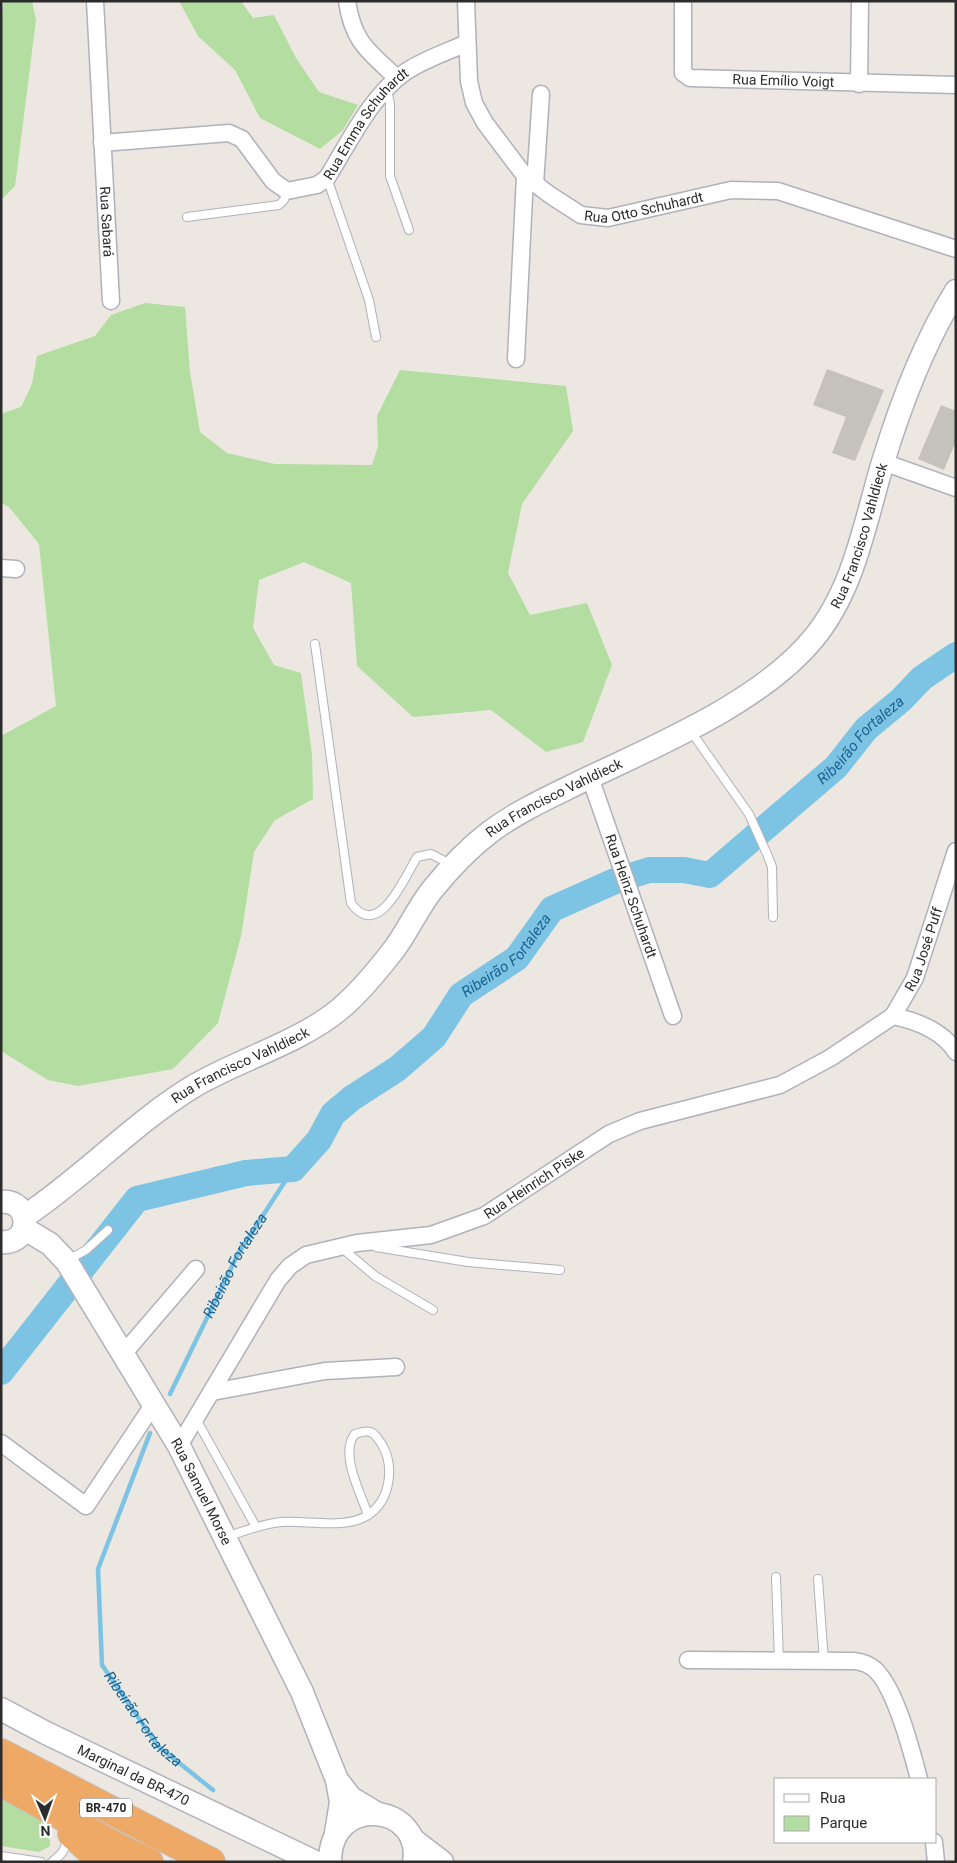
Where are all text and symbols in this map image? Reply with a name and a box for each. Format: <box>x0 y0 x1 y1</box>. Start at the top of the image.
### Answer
street label: Rua Emma Schuhardt <box>320 64 412 182</box>
street label: Rua Emílio Voigt <box>732 71 835 90</box>
street label: Rua Sabará <box>97 186 117 258</box>
street label: Rua Otto Schuhardt <box>583 189 705 226</box>
street label: Rua Francisco Vahldieck <box>827 460 891 611</box>
water label: Ribeirão Fortaleza <box>813 692 908 788</box>
street label: Rua Francisco Vahldieck <box>483 755 626 840</box>
street label: Rua Heinz Schuhardt <box>602 832 660 960</box>
street label: Rua José Puff <box>901 905 945 994</box>
water label: Ribeirão Fortaleza <box>458 910 555 1001</box>
street label: Rua Francisco Vahldieck <box>168 1023 313 1107</box>
street label: Rua Heinrich Piske <box>481 1145 587 1222</box>
water label: Ribeirão Fortaleza <box>199 1210 271 1321</box>
street label: Rua Samuel Morse <box>168 1435 235 1547</box>
water label: Ribeirão Fortaleza <box>100 1668 186 1771</box>
street label: Marginal da BR-470 <box>75 1741 191 1809</box>
legend <box>774 1778 937 1843</box>
text: Rua <box>820 1789 846 1807</box>
north arrow <box>20 1793 70 1843</box>
road number: BR-470 <box>80 1799 132 1818</box>
text: Parque <box>820 1814 867 1832</box>
text: N <box>40 1823 51 1839</box>

